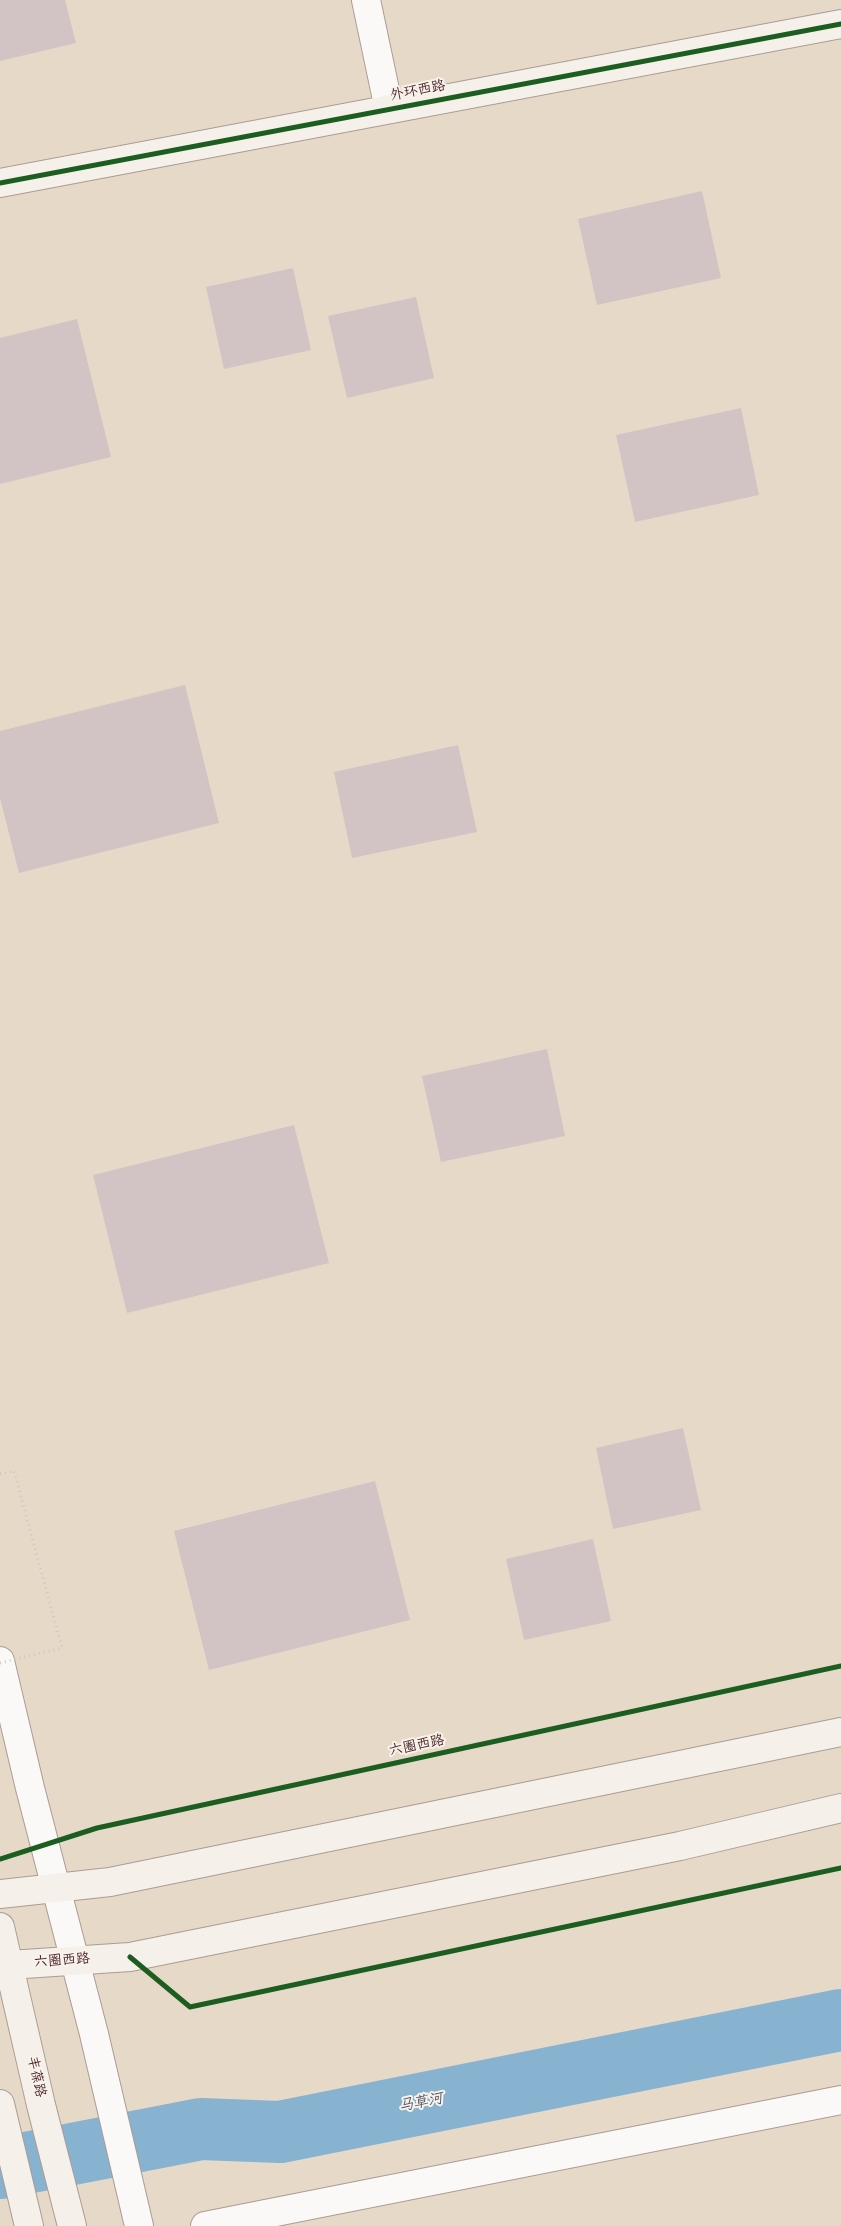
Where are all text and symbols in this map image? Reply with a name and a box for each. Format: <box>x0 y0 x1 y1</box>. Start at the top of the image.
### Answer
street label: 外环西路 <box>389 78 447 106</box>
street label: 六圈西路 <box>388 1733 446 1761</box>
street label: 六圈西路 <box>33 1952 91 1972</box>
street label: 丰葆路 <box>22 2055 48 2099</box>
water label: 马草河 <box>397 2091 445 2117</box>

